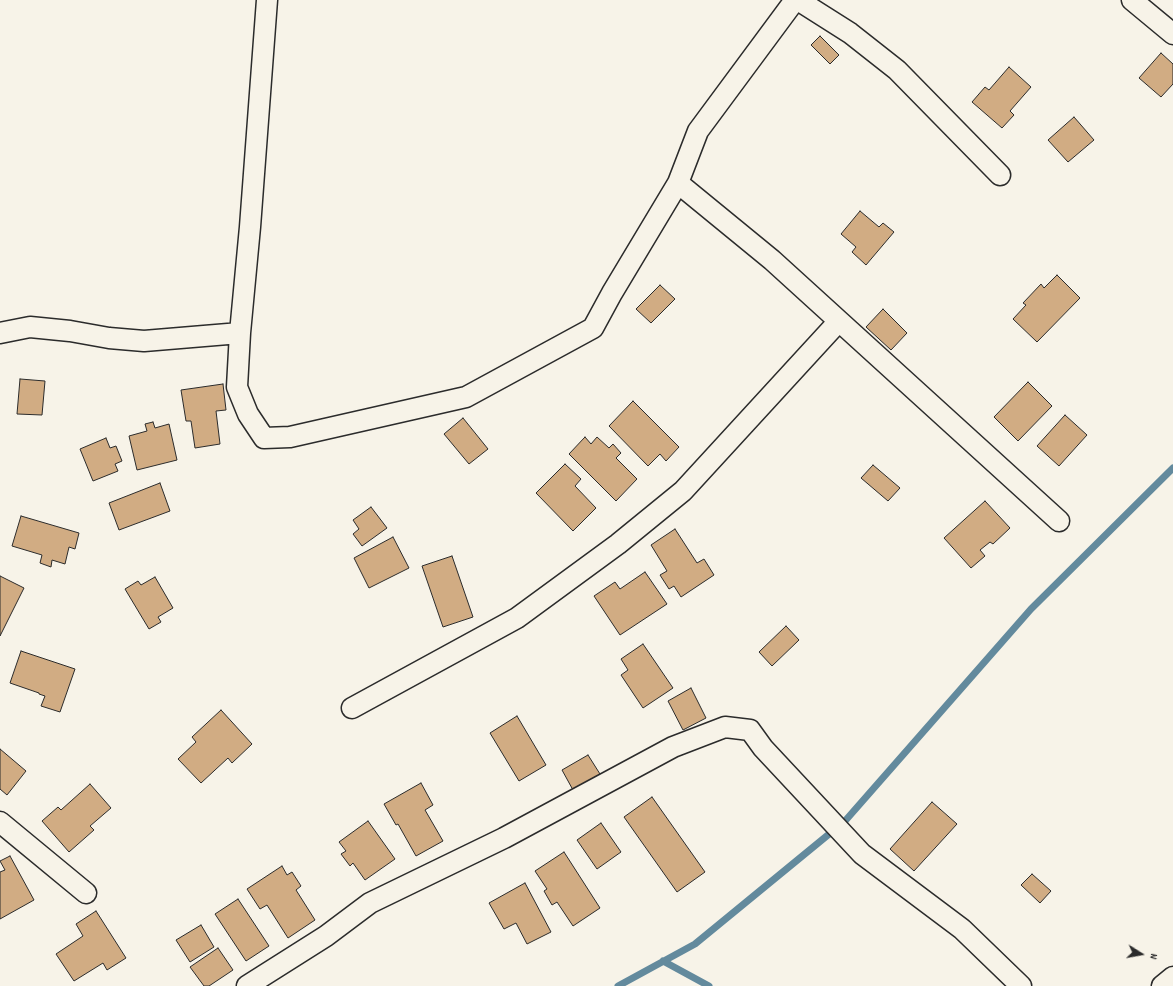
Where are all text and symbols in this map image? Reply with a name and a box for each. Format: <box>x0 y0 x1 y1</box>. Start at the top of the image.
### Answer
north arrow <box>1121 934 1161 974</box>
text: N <box>1144 952 1161 960</box>

